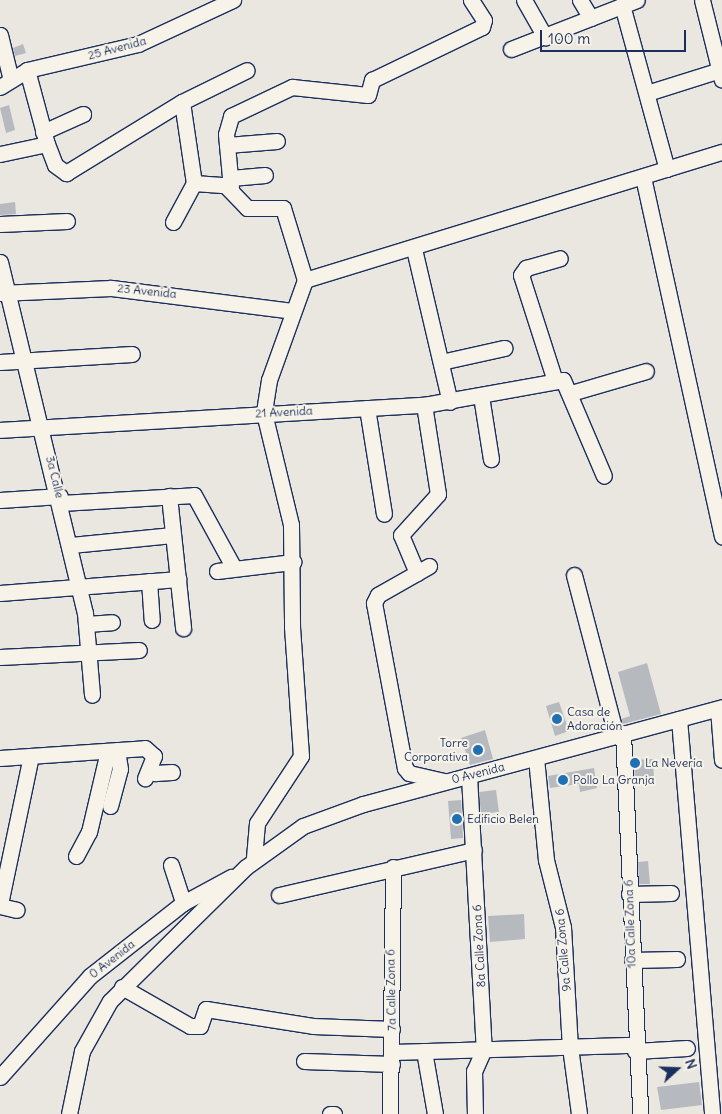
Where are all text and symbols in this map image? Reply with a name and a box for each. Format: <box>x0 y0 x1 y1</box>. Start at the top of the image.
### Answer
scale bar <box>542 20 688 52</box>
text: 100 m <box>548 29 590 48</box>
street label: 25 Avenida <box>86 33 148 63</box>
street label: 23 Avenida <box>117 281 177 301</box>
street label: 21 Avenida <box>255 403 313 421</box>
street label: 3a Calle <box>43 454 67 500</box>
place label: Casa de Adoración <box>567 705 623 733</box>
marker: Casa de Adoración <box>551 713 563 725</box>
place label: Torre Corporativa <box>404 736 468 764</box>
marker: Torre Corporativa <box>472 744 484 756</box>
place label: La Nevería <box>645 756 703 770</box>
marker: La Nevería <box>629 757 641 769</box>
street label: 0 Avenida <box>450 759 506 787</box>
place label: Pollo La Granja <box>573 773 655 787</box>
marker: Pollo La Granja <box>557 774 569 786</box>
place label: Edificio Belen <box>467 812 539 826</box>
marker: Edificio Belen <box>451 813 463 825</box>
street label: 10a Calle Zona 6 <box>621 879 639 969</box>
street label: 8a Calle Zona 6 <box>470 904 488 988</box>
street label: 9a Calle Zona 6 <box>552 908 574 992</box>
street label: 0 Avenida <box>86 937 138 981</box>
street label: 7a Calle Zona 6 <box>383 949 399 1031</box>
north arrow <box>652 1044 702 1094</box>
text: N <box>681 1056 701 1071</box>

